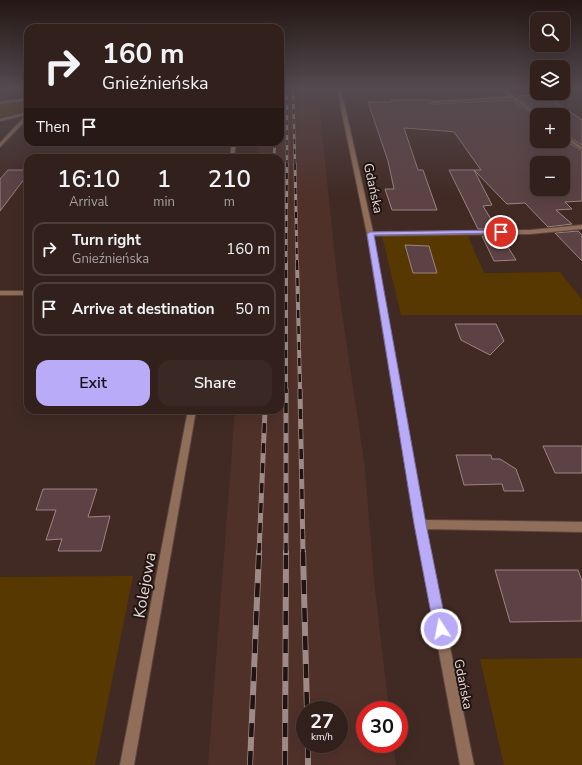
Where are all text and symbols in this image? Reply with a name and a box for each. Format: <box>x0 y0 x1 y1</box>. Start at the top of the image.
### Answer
map controls <box>530 12 570 196</box>
button: search <box>530 12 570 52</box>
text: 160 m <box>102 35 185 73</box>
icon: right <box>36 40 88 92</box>
button: layers <box>530 60 570 100</box>
text: Gnieźnieńska <box>102 71 209 95</box>
button: + <box>530 108 570 148</box>
icon: arrive <box>78 116 100 138</box>
text: Then <box>36 117 70 137</box>
button: − <box>530 156 570 196</box>
street label: Gdańska <box>359 161 387 215</box>
text: 16:10 <box>57 163 120 195</box>
text: 1 <box>157 163 171 195</box>
text: 210 <box>208 163 251 195</box>
text: Arrival <box>69 193 108 211</box>
text: min <box>153 193 175 211</box>
text: m <box>224 193 235 211</box>
pin <box>484 215 518 249</box>
icon: arrive <box>490 221 512 243</box>
text: Turn right <box>72 230 141 250</box>
icon: right <box>38 238 60 260</box>
text: 160 m <box>226 239 270 259</box>
text: Gnieźnieńska <box>72 250 149 268</box>
icon: arrive <box>38 298 60 320</box>
text: Arrive at destination <box>72 299 215 319</box>
text: 50 m <box>235 299 270 319</box>
button: Exit <box>36 360 150 406</box>
button: Share <box>158 360 272 406</box>
street label: Kolejowa <box>128 551 162 620</box>
position arrow <box>420 608 462 650</box>
street label: Gdańska <box>449 658 477 711</box>
speed limit sign: 30 <box>356 701 408 753</box>
text: 27 <box>310 708 334 735</box>
text: km/h <box>311 730 333 744</box>

